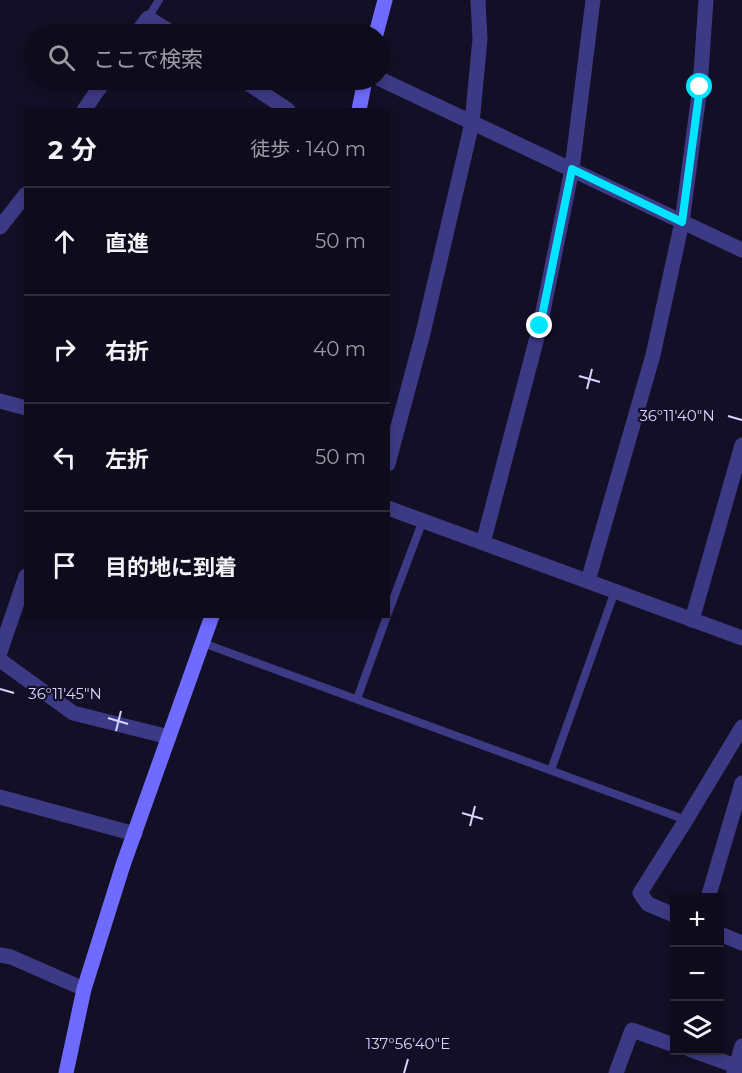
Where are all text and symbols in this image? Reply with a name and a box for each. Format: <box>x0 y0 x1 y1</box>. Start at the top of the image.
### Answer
search box <box>24 24 390 90</box>
icon: search <box>45 41 78 74</box>
text: ここで検索 <box>93 46 203 73</box>
route start <box>686 73 712 99</box>
text: 2 分 <box>48 134 97 166</box>
text: 徒歩 · 140 m <box>250 137 366 161</box>
icon: ahead <box>48 225 81 258</box>
text: 50 m <box>315 229 366 253</box>
text: 直進 <box>105 230 149 257</box>
route end <box>526 312 552 338</box>
icon: right <box>48 333 81 366</box>
text: 40 m <box>313 337 366 361</box>
text: 右折 <box>105 338 149 365</box>
text: 36°11'40"N <box>639 406 715 425</box>
icon: left <box>48 441 81 474</box>
text: 50 m <box>315 445 366 469</box>
text: 左折 <box>105 446 149 473</box>
icon: arrive <box>48 549 81 582</box>
text: 目的地に到着 <box>105 554 237 581</box>
text: 36°11'45"N <box>28 684 102 703</box>
map controls <box>670 893 724 1055</box>
button: + <box>670 893 724 947</box>
button: − <box>670 947 724 1001</box>
button: layers <box>670 1001 724 1055</box>
text: 137°56'40"E <box>366 1034 450 1053</box>

